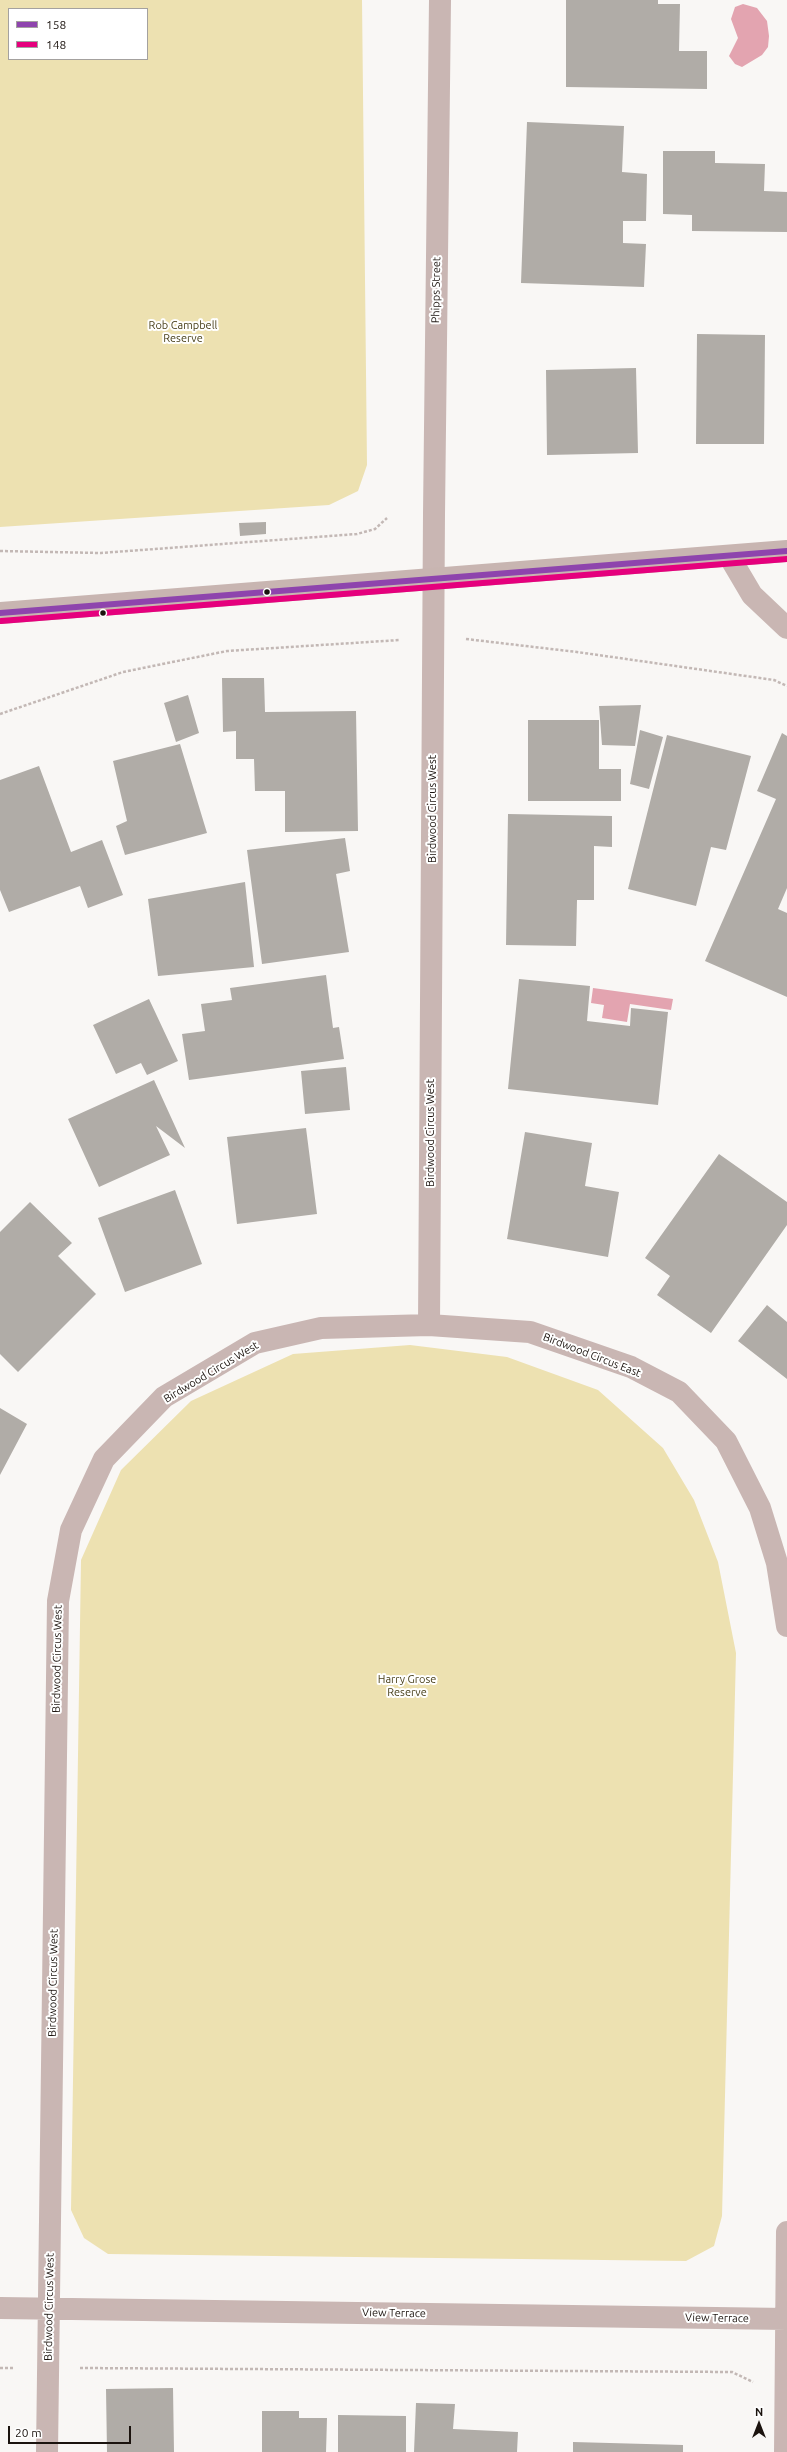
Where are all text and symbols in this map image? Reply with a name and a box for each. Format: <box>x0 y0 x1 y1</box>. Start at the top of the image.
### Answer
legend <box>8 8 148 60</box>
text: 158 <box>46 18 66 31</box>
text: 148 <box>46 38 66 51</box>
street label: Phipps Street <box>429 257 443 323</box>
park label: Rob Campbell Reserve <box>149 318 217 344</box>
unlabelled marker <box>262 587 272 597</box>
unlabelled marker <box>98 608 108 618</box>
street label: Birdwood Circus West <box>425 755 439 863</box>
street label: Birdwood Circus West <box>423 1079 437 1187</box>
street label: Birdwood Circus East <box>541 1330 643 1380</box>
street label: Birdwood Circus West <box>161 1339 261 1405</box>
street label: Birdwood Circus West <box>49 1605 65 1713</box>
park label: Harry Grose Reserve <box>378 1672 436 1698</box>
street label: Birdwood Circus West <box>45 1929 61 2037</box>
street label: Birdwood Circus West <box>41 2253 57 2361</box>
street label: View Terrace <box>362 2306 426 2320</box>
street label: View Terrace <box>685 2311 749 2325</box>
north arrow <box>739 2404 779 2444</box>
text: N <box>755 2406 763 2418</box>
scale bar <box>10 2418 133 2444</box>
text: 20 m <box>15 2426 42 2439</box>

